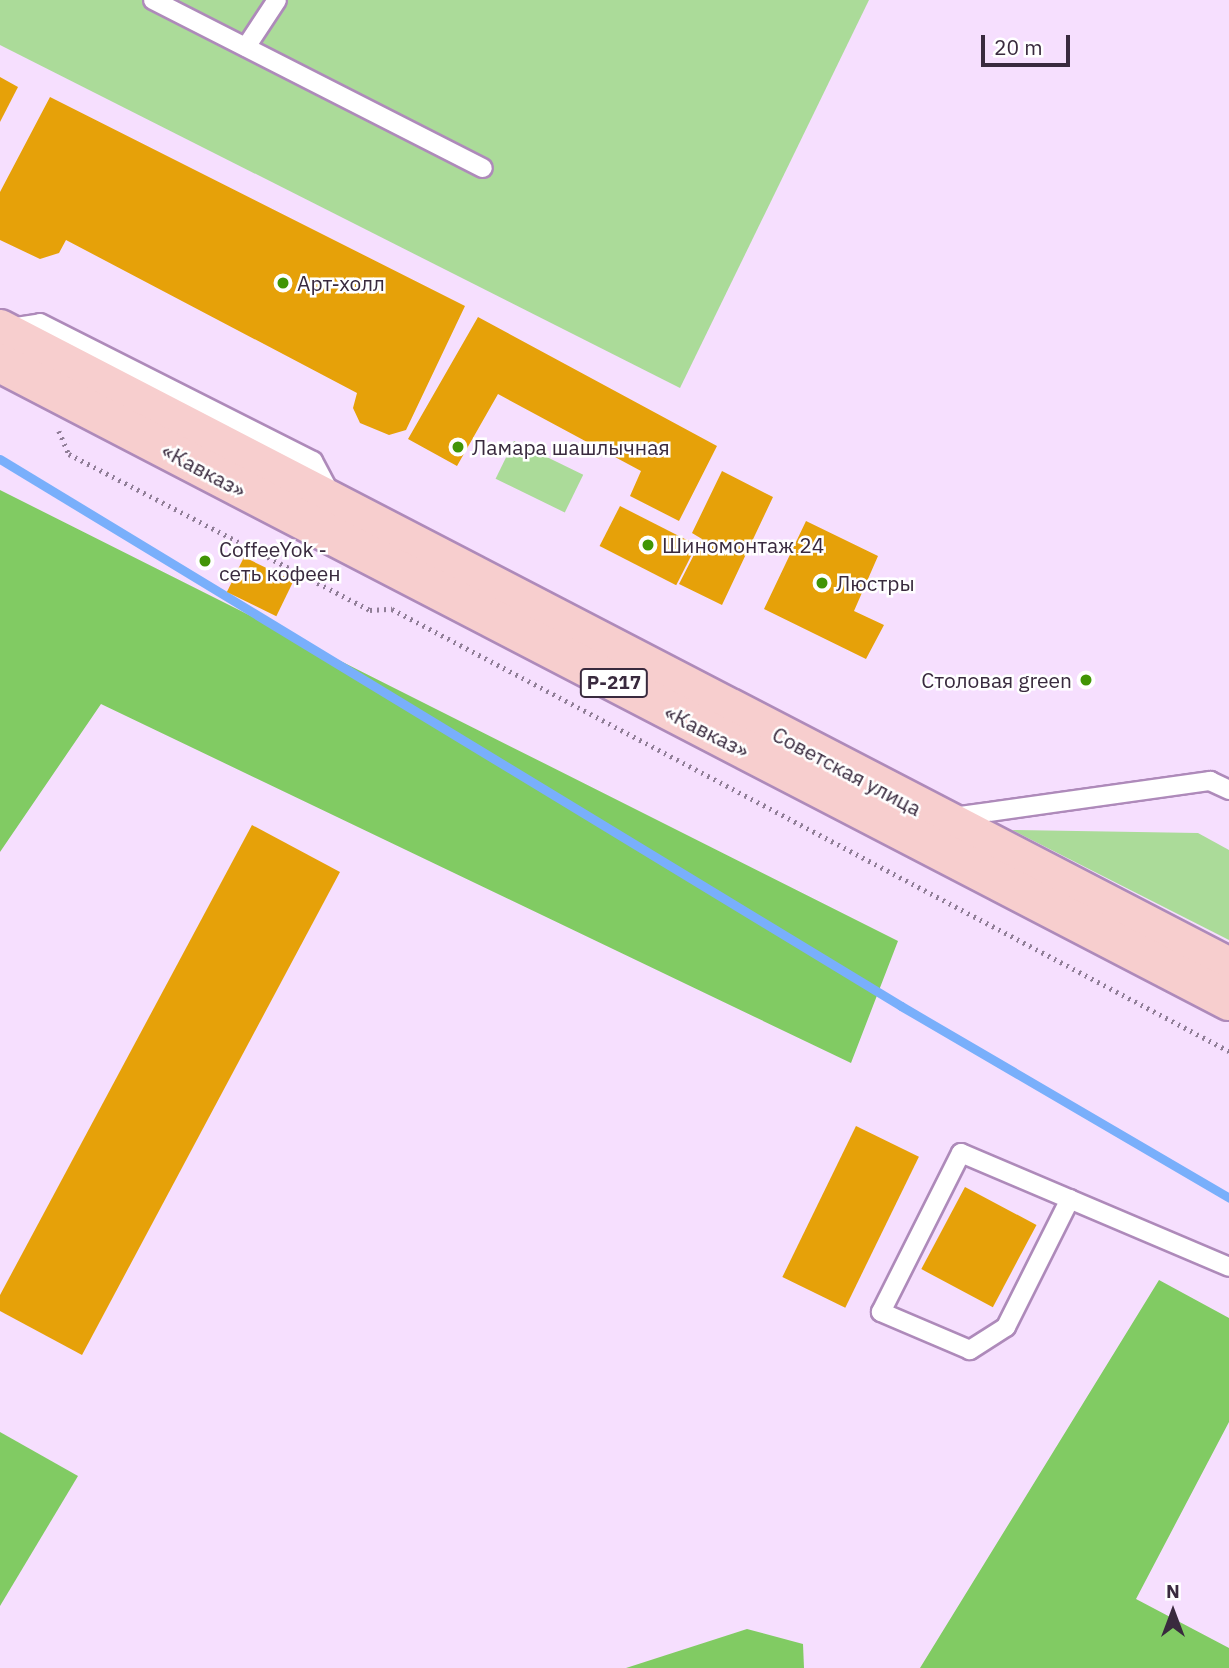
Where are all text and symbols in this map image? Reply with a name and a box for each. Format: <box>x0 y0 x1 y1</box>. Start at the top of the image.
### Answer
scale bar <box>984 21 1073 65</box>
text: 20 m <box>994 33 1043 61</box>
place label: Арт-холл <box>297 270 385 296</box>
marker: Арт-холл <box>275 275 291 291</box>
place label: Ламара шашлычная <box>472 434 670 460</box>
street label: «Кавказ» <box>158 437 250 503</box>
marker: Ламара шашлычная <box>450 439 466 455</box>
place label: Шиномонтаж 24 <box>662 532 824 558</box>
place label: CoffeeYok - сеть кофеен <box>219 536 341 586</box>
marker: Шиномонтаж 24 <box>640 537 656 553</box>
marker: CoffeeYok - сеть кофеен <box>197 553 213 569</box>
place label: Люстры <box>836 570 915 596</box>
marker: Люстры <box>814 575 830 591</box>
place label: Столовая green <box>921 667 1072 693</box>
road number: Р-217 <box>579 668 649 698</box>
marker: Столовая green <box>1078 672 1094 688</box>
street label: «Кавказ» <box>661 699 753 763</box>
street label: Советская улица <box>768 721 926 821</box>
north arrow <box>1138 1577 1208 1647</box>
text: N <box>1166 1579 1180 1603</box>

